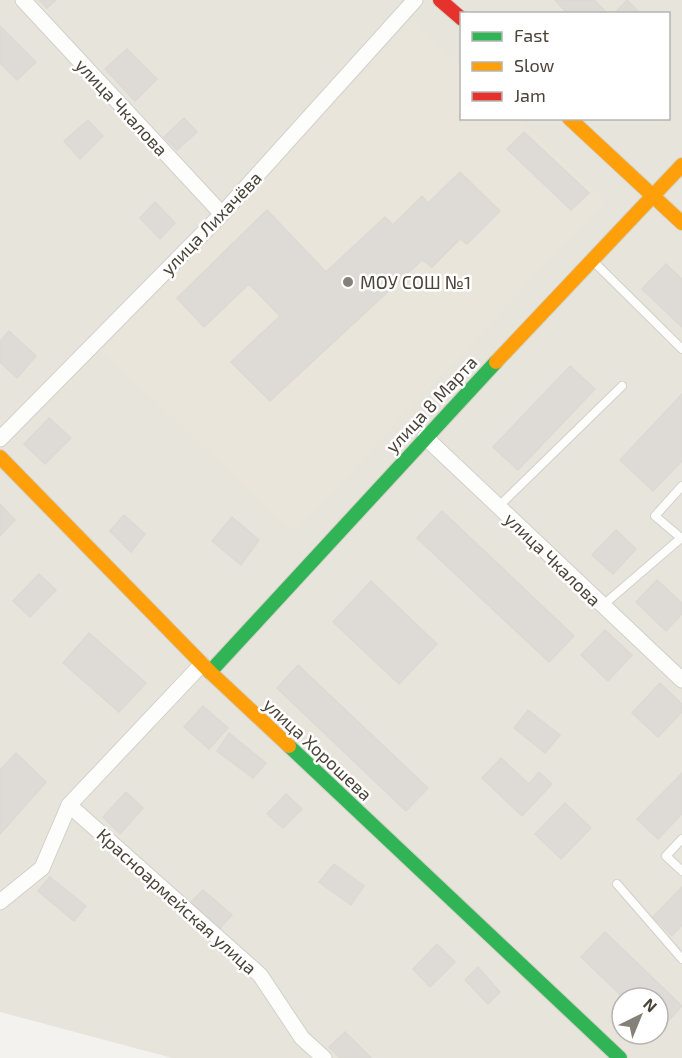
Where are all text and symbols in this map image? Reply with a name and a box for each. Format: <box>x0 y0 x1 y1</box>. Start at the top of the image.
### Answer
legend <box>460 12 670 120</box>
text: Fast <box>514 24 549 46</box>
street label: улица Чкалова <box>71 54 173 160</box>
text: Slow <box>514 54 555 76</box>
text: Jam <box>514 84 546 106</box>
street label: улица Лихачёва <box>156 167 266 279</box>
place label: МОУ СОШ №1 <box>360 271 471 293</box>
marker: МОУ СОШ №1 <box>341 275 355 289</box>
street label: улица 8 Марта <box>381 351 481 457</box>
street label: улица Чкалова <box>500 508 606 610</box>
street label: улица Хорошева <box>259 693 377 805</box>
street label: Красноармейская улица <box>93 823 261 979</box>
north arrow <box>610 986 670 1046</box>
text: N <box>640 994 661 1016</box>

